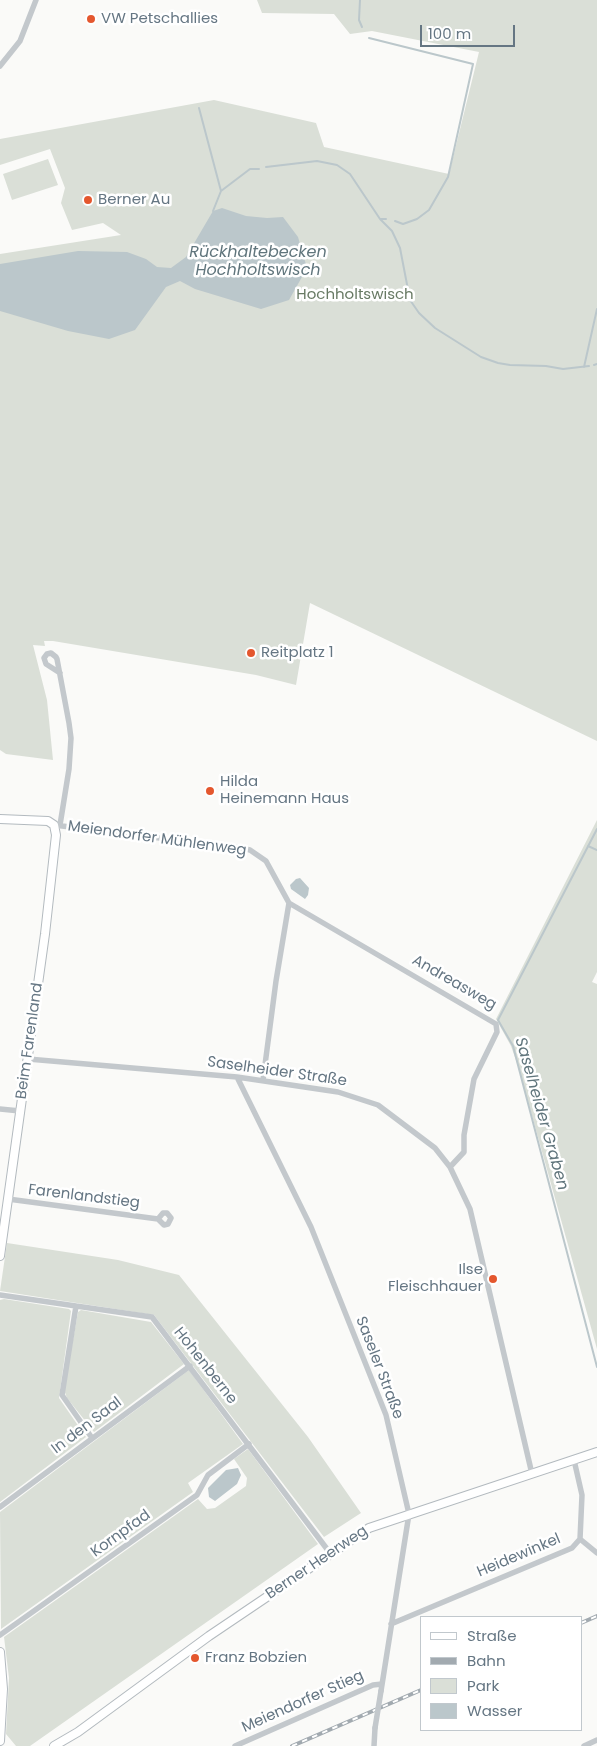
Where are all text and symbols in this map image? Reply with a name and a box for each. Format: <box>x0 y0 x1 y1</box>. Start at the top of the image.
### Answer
place label: VW Petschallies <box>101 10 218 28</box>
marker: VW Petschallies <box>85 13 97 25</box>
scale bar <box>422 15 517 47</box>
text: 100 m <box>428 23 471 44</box>
place label: Berner Au <box>98 191 170 209</box>
marker: Berner Au <box>82 194 94 206</box>
water label: Rückhaltebecken Hochholtswisch <box>189 243 327 281</box>
park label: Hochholtswisch <box>296 286 414 304</box>
place label: Reitplatz 1 <box>261 644 334 662</box>
marker: Reitplatz 1 <box>245 647 257 659</box>
place label: Hilda Heinemann Haus <box>220 773 349 808</box>
marker: Hilda Heinemann Haus <box>204 785 216 797</box>
street label: Meiendorfer Mühlenweg <box>66 818 248 860</box>
street label: Andreasweg <box>409 952 499 1014</box>
street label: Beim Farenland <box>13 982 47 1100</box>
water label: Saselheider Graben <box>510 1035 572 1193</box>
street label: Saselheider Straße <box>206 1053 348 1091</box>
street label: Farenlandstieg <box>27 1181 141 1213</box>
place label: Ilse Fleischhauer <box>388 1261 483 1296</box>
marker: Ilse Fleischhauer <box>487 1273 499 1285</box>
street label: Saseler Straße <box>351 1314 407 1422</box>
street label: Hohenberne <box>169 1324 241 1408</box>
street label: In den Saal <box>48 1394 126 1458</box>
street label: Kornpfad <box>88 1506 154 1562</box>
street label: Berner Heerweg <box>263 1522 371 1604</box>
street label: Heidewinkel <box>474 1530 564 1582</box>
legend <box>420 1616 582 1731</box>
text: Straße <box>467 1625 517 1646</box>
place label: Franz Bobzien <box>205 1649 307 1667</box>
text: Bahn <box>467 1650 506 1671</box>
marker: Franz Bobzien <box>189 1652 201 1664</box>
street label: Meiendorfer Stieg <box>239 1667 367 1737</box>
text: Park <box>467 1675 499 1696</box>
text: Wasser <box>467 1700 522 1721</box>

